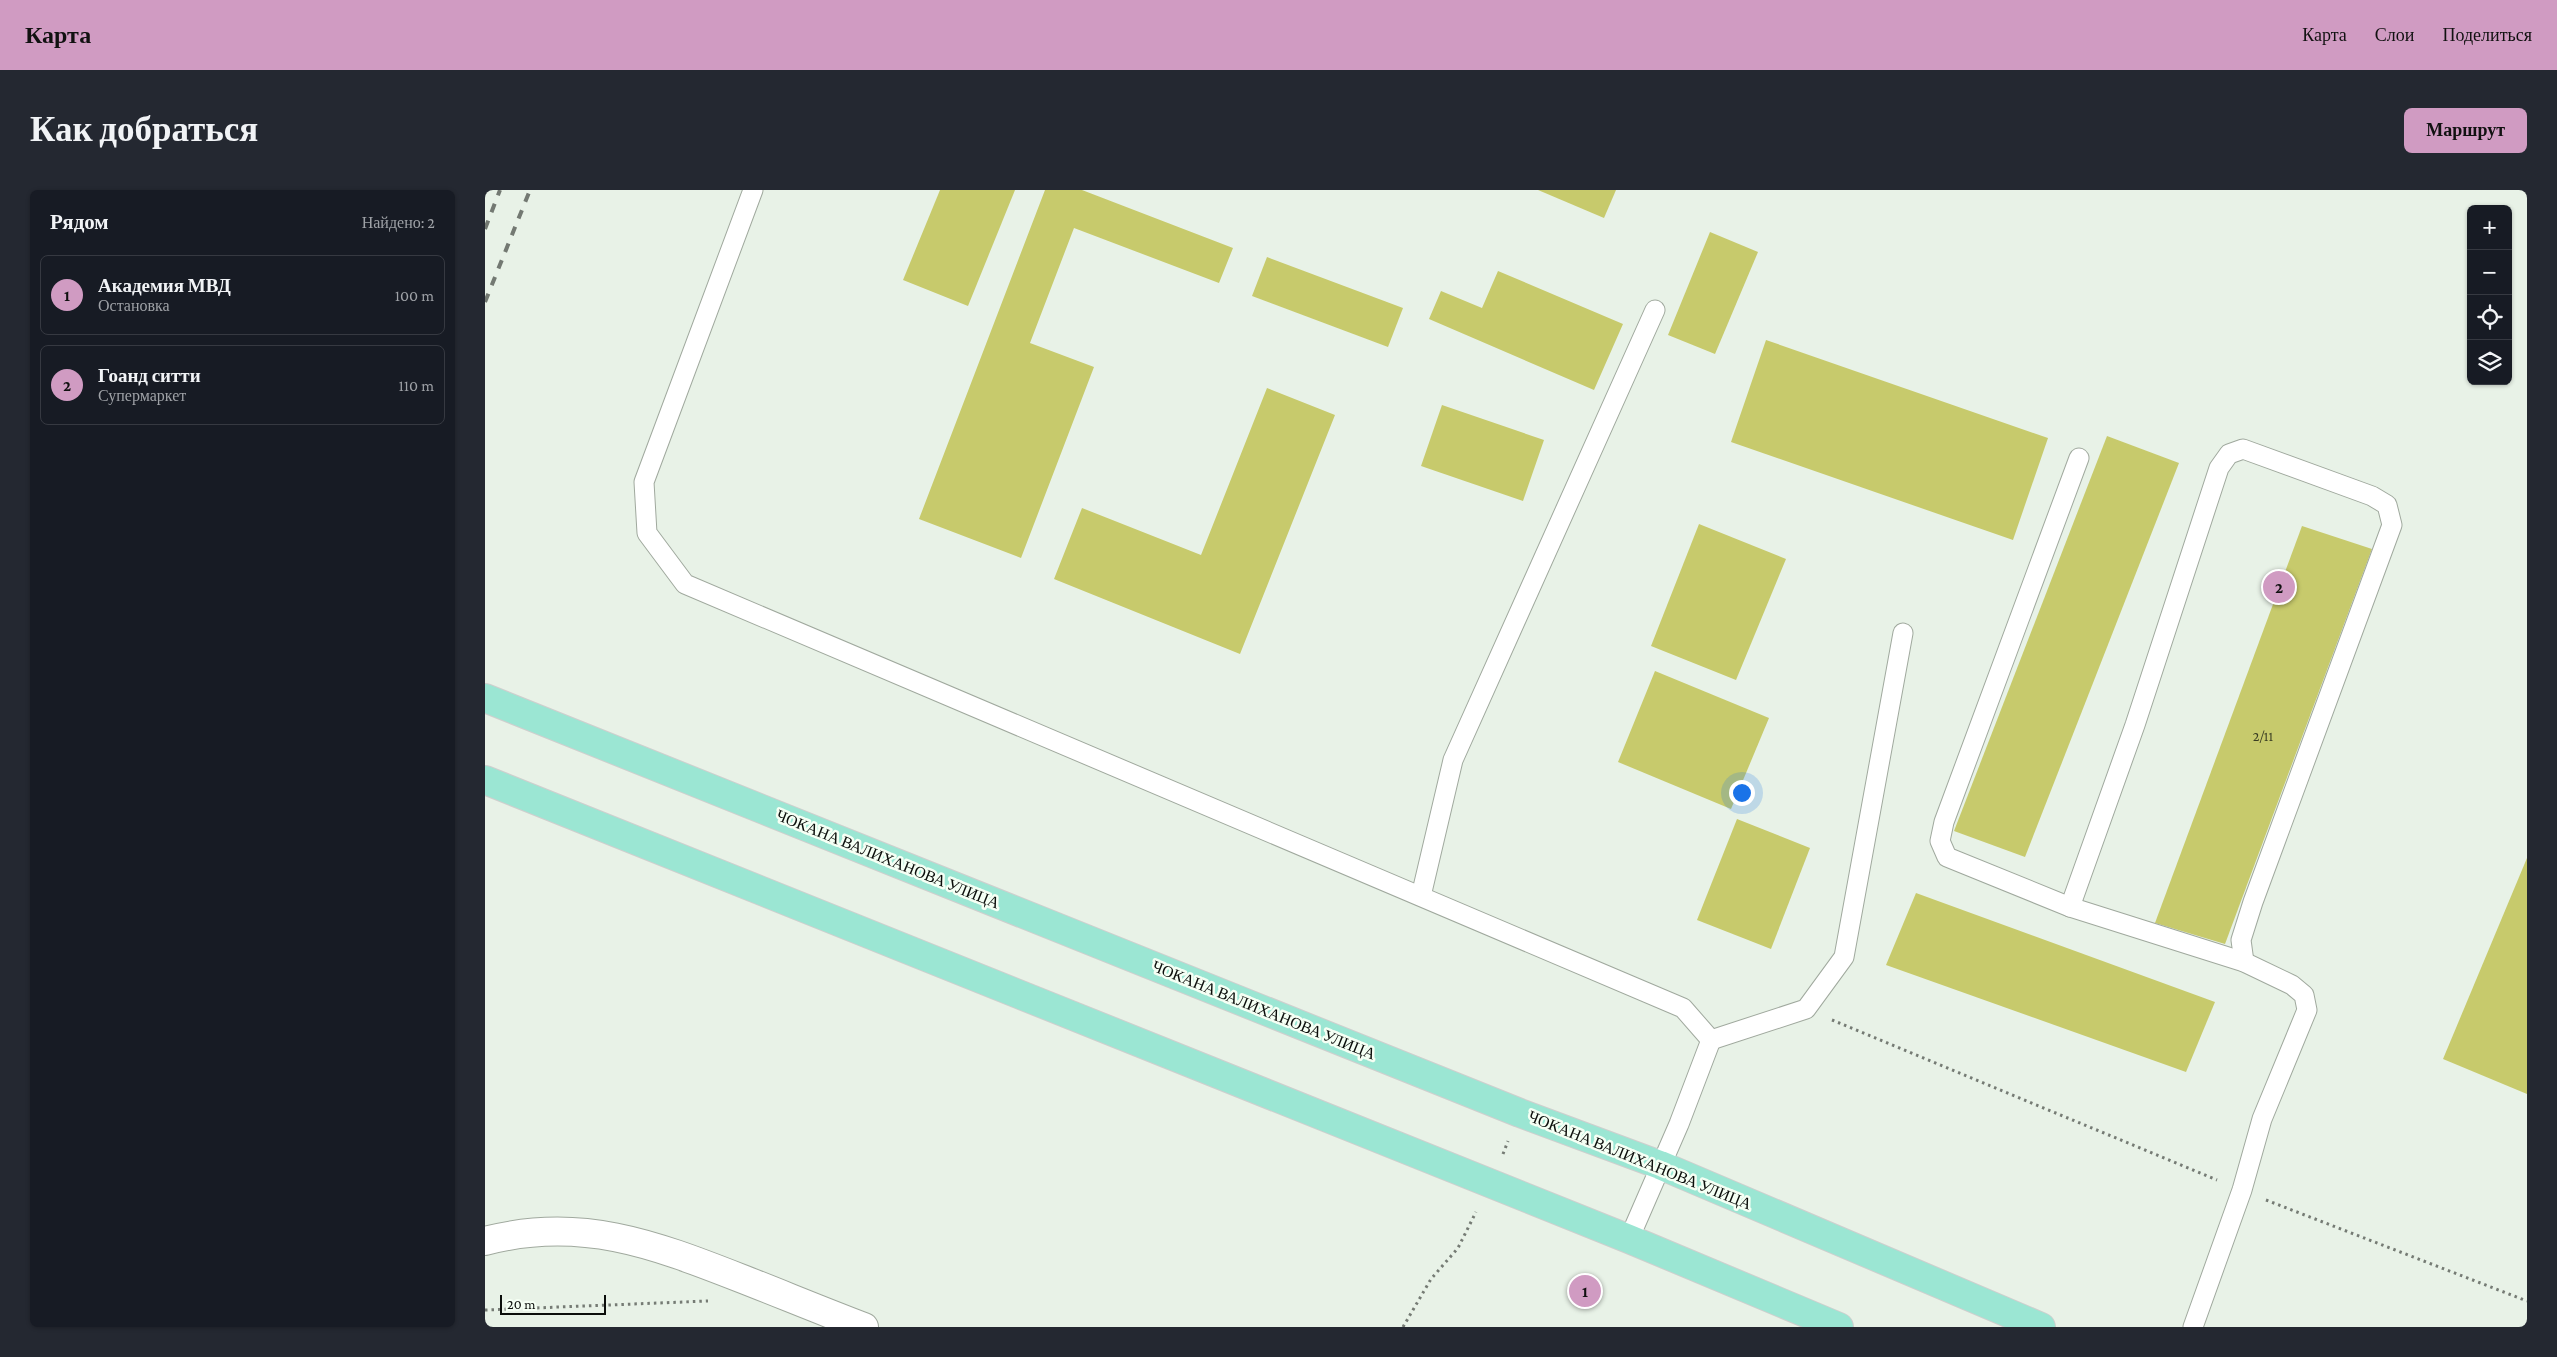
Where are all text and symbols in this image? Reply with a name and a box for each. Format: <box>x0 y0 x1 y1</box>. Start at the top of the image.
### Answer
text: Карта <box>25 21 91 48</box>
text: Карта <box>2302 25 2347 45</box>
text: Слои <box>2375 25 2414 45</box>
text: Поделиться <box>2442 25 2532 45</box>
button: Маршрут <box>2404 108 2527 153</box>
text: Как добраться <box>30 110 258 149</box>
map controls <box>2467 205 2512 385</box>
button: + <box>2467 205 2512 250</box>
text: Рядом <box>50 210 109 234</box>
text: Найдено: 2 <box>362 214 435 231</box>
button: − <box>2467 250 2512 295</box>
text: Академия МВД <box>98 275 231 296</box>
text: 1 <box>64 287 70 304</box>
text: 100 m <box>395 287 434 304</box>
button: locate <box>2467 295 2512 340</box>
text: Остановка <box>98 297 170 314</box>
button: layers <box>2467 340 2512 385</box>
text: Гоанд ситти <box>98 365 201 386</box>
text: 2 <box>63 377 71 394</box>
text: 110 m <box>398 377 434 394</box>
text: Супермаркет <box>98 387 186 404</box>
pin: 2 <box>2263 568 2295 606</box>
house number: 2/11 <box>2253 728 2274 744</box>
your location <box>1729 780 1755 806</box>
street label: ЧОКАНА ВАЛИХАНОВА УЛИЦА <box>773 806 1003 913</box>
street label: ЧОКАНА ВАЛИХАНОВА УЛИЦА <box>1149 957 1379 1064</box>
street label: ЧОКАНА ВАЛИХАНОВА УЛИЦА <box>1525 1107 1755 1214</box>
pin: 1 <box>1569 1272 1601 1310</box>
scale bar <box>500 1292 606 1315</box>
text: 20 m <box>507 1296 535 1312</box>

